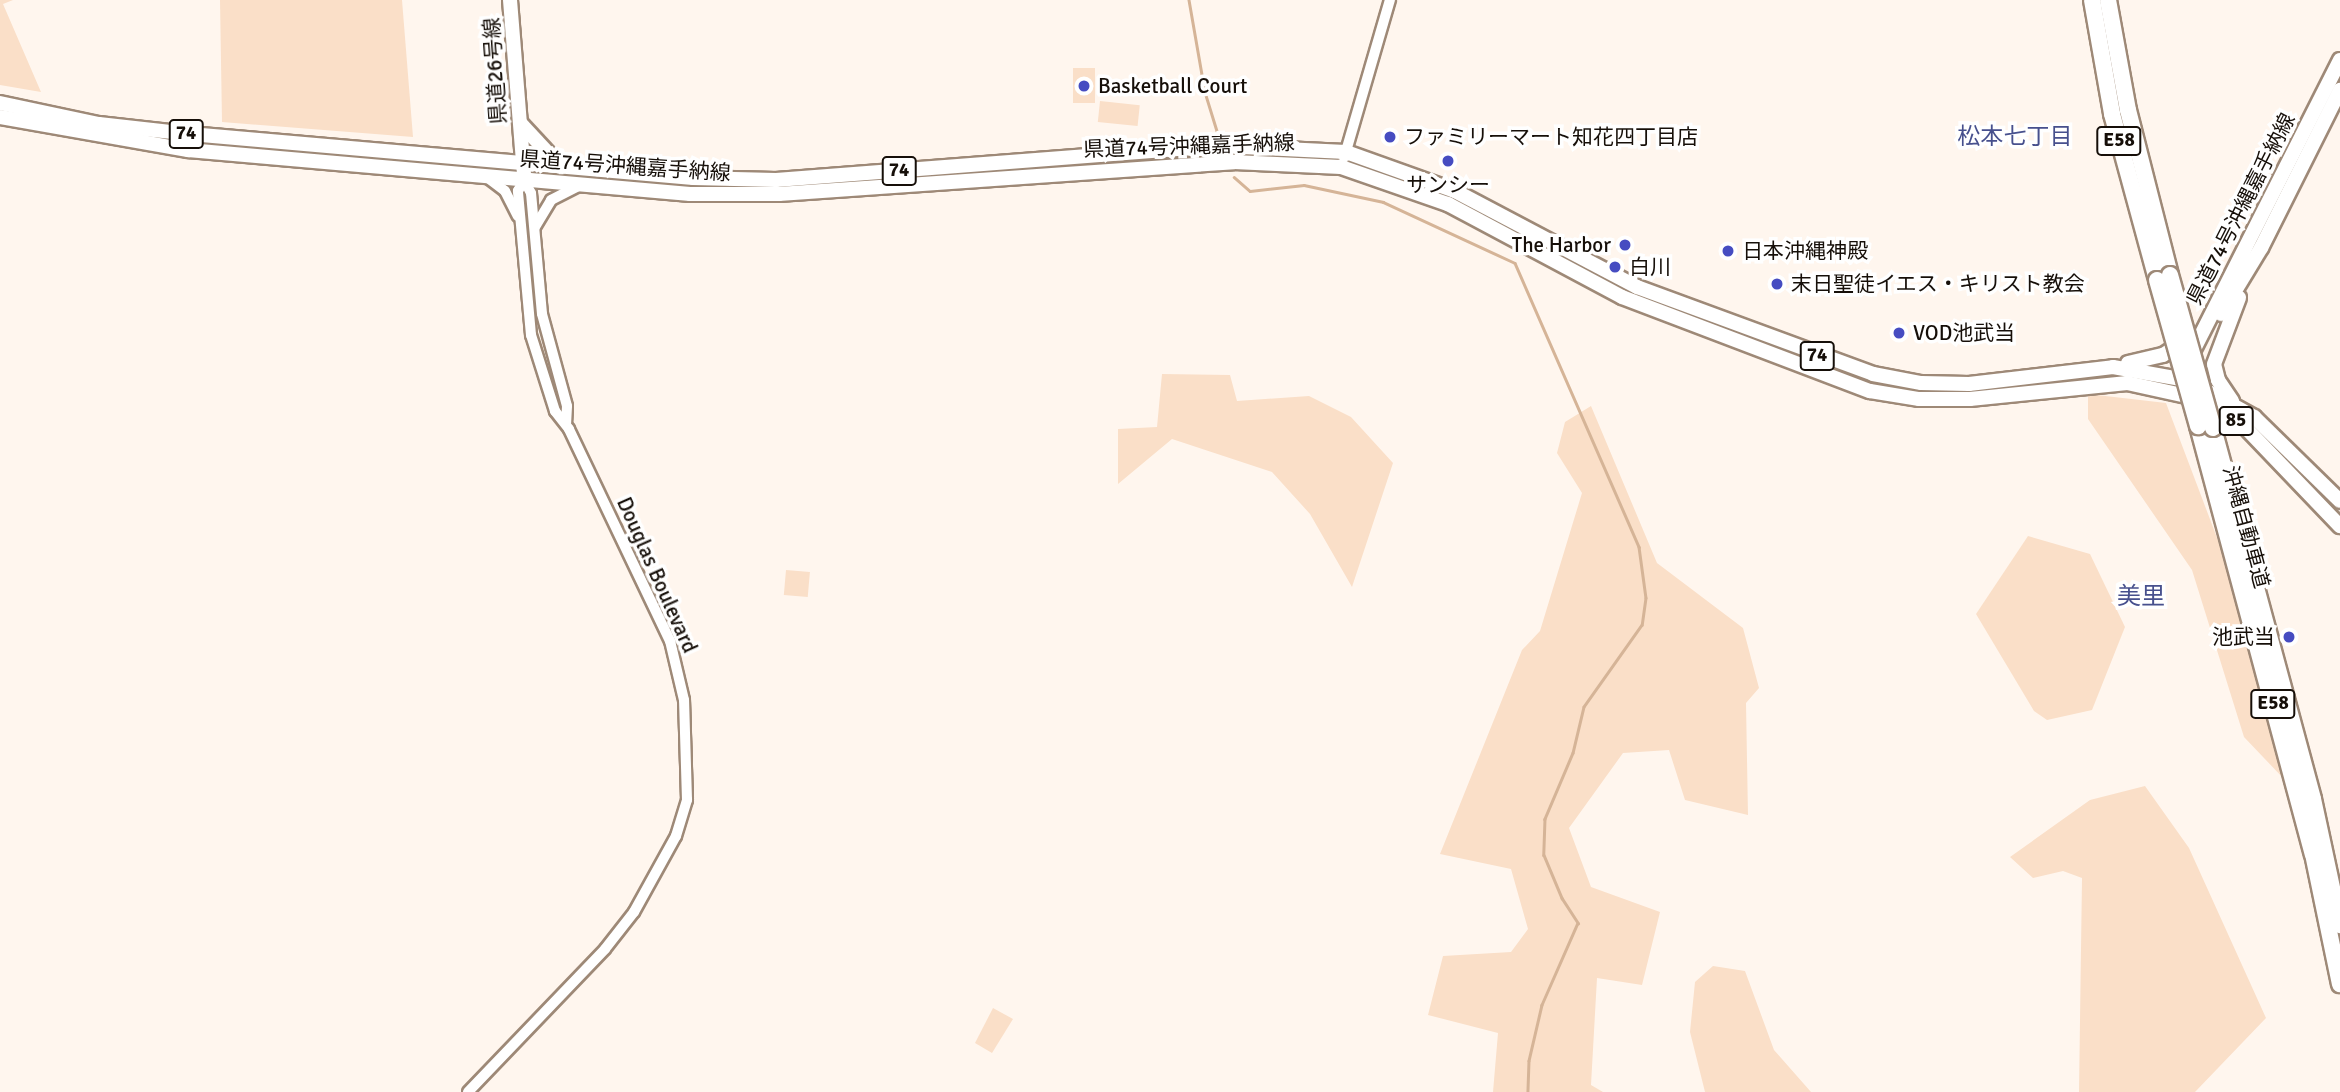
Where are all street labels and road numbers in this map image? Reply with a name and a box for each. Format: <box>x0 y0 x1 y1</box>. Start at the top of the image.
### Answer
street label: 県道26号線 <box>479 17 511 125</box>
street label: 県道74号沖縄嘉手納線 <box>2182 109 2300 309</box>
road number: 74 <box>168 118 204 150</box>
road number: E58 <box>2096 125 2142 156</box>
street label: 県道74号沖縄嘉手納線 <box>1083 130 1295 162</box>
street label: 県道74号沖縄嘉手納線 <box>519 146 731 186</box>
road number: 74 <box>881 155 916 186</box>
road number: 74 <box>1800 340 1834 372</box>
road number: 85 <box>2218 406 2254 436</box>
street label: 沖縄自動車道 <box>2218 463 2274 591</box>
street label: Douglas Boulevard <box>611 493 703 657</box>
road number: E58 <box>2250 688 2296 720</box>

